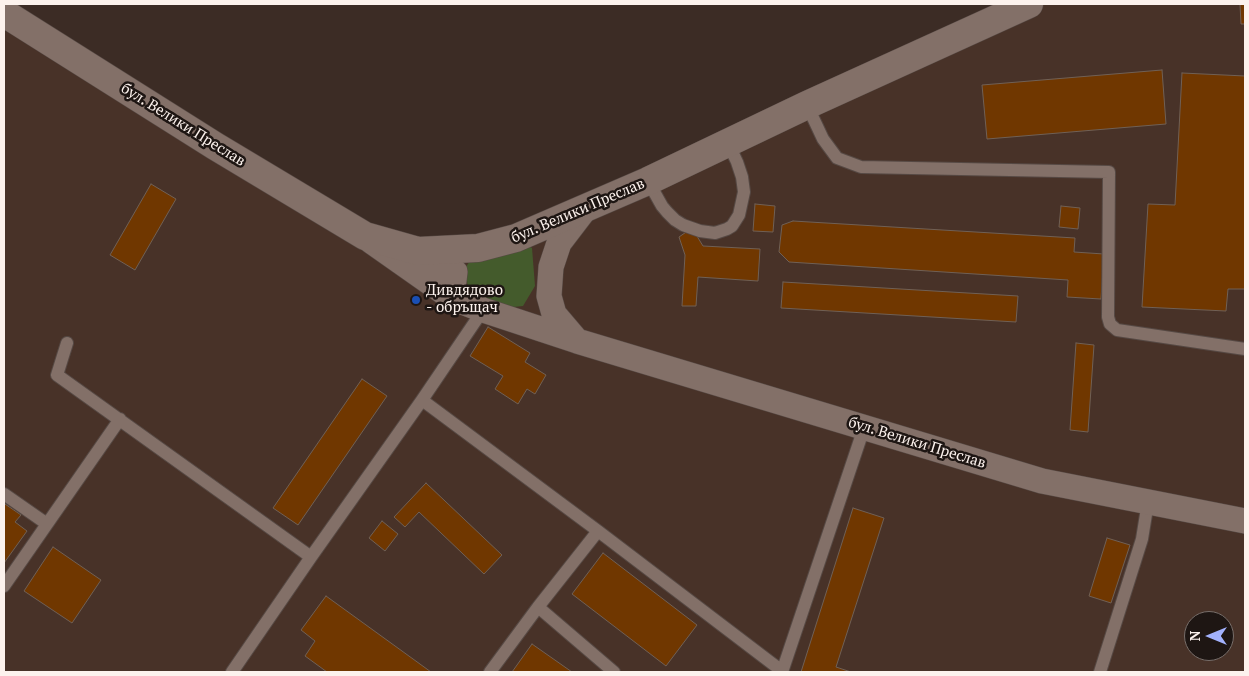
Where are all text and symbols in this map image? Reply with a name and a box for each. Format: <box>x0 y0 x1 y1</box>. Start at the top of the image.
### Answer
street label: бул. Велики Преслав <box>118 79 248 171</box>
street label: бул. Велики Преслав <box>509 175 647 247</box>
place label: Дивдядово - обръщач <box>426 282 503 317</box>
marker: Дивдядово - обръщач <box>410 294 422 306</box>
street label: бул. Велики Преслав <box>846 413 988 473</box>
north arrow <box>1184 611 1234 661</box>
text: N <box>1185 631 1204 641</box>

